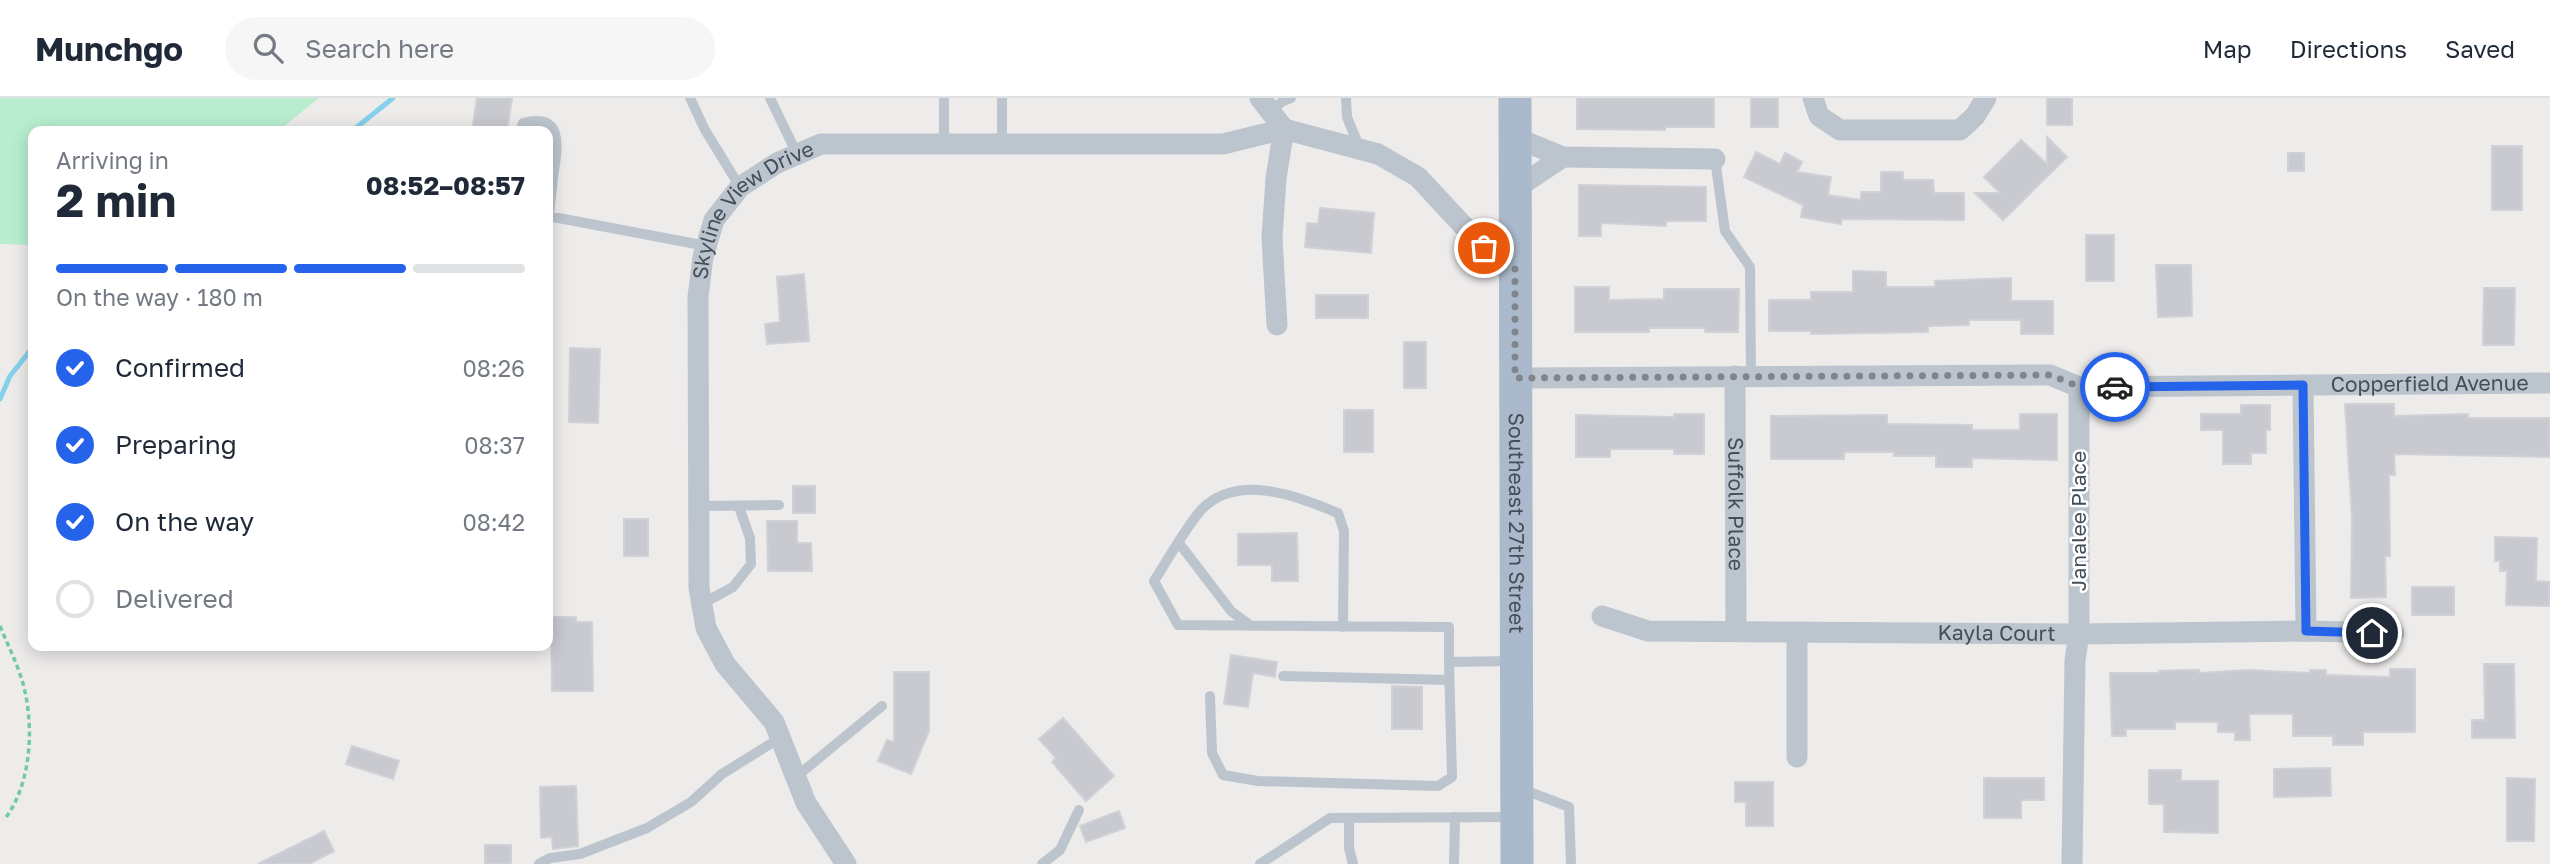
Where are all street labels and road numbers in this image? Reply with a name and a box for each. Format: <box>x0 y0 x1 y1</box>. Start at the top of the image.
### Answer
street label: Skyline View Drive <box>686 135 817 281</box>
street label: Copperfield Avenue <box>2331 369 2529 397</box>
street label: Southeast 27th Street <box>1504 412 1530 634</box>
street label: Suffolk Place <box>1723 437 1750 571</box>
street label: Janalee Place <box>2065 451 2091 591</box>
street label: Kayla Court <box>1938 619 2056 646</box>

